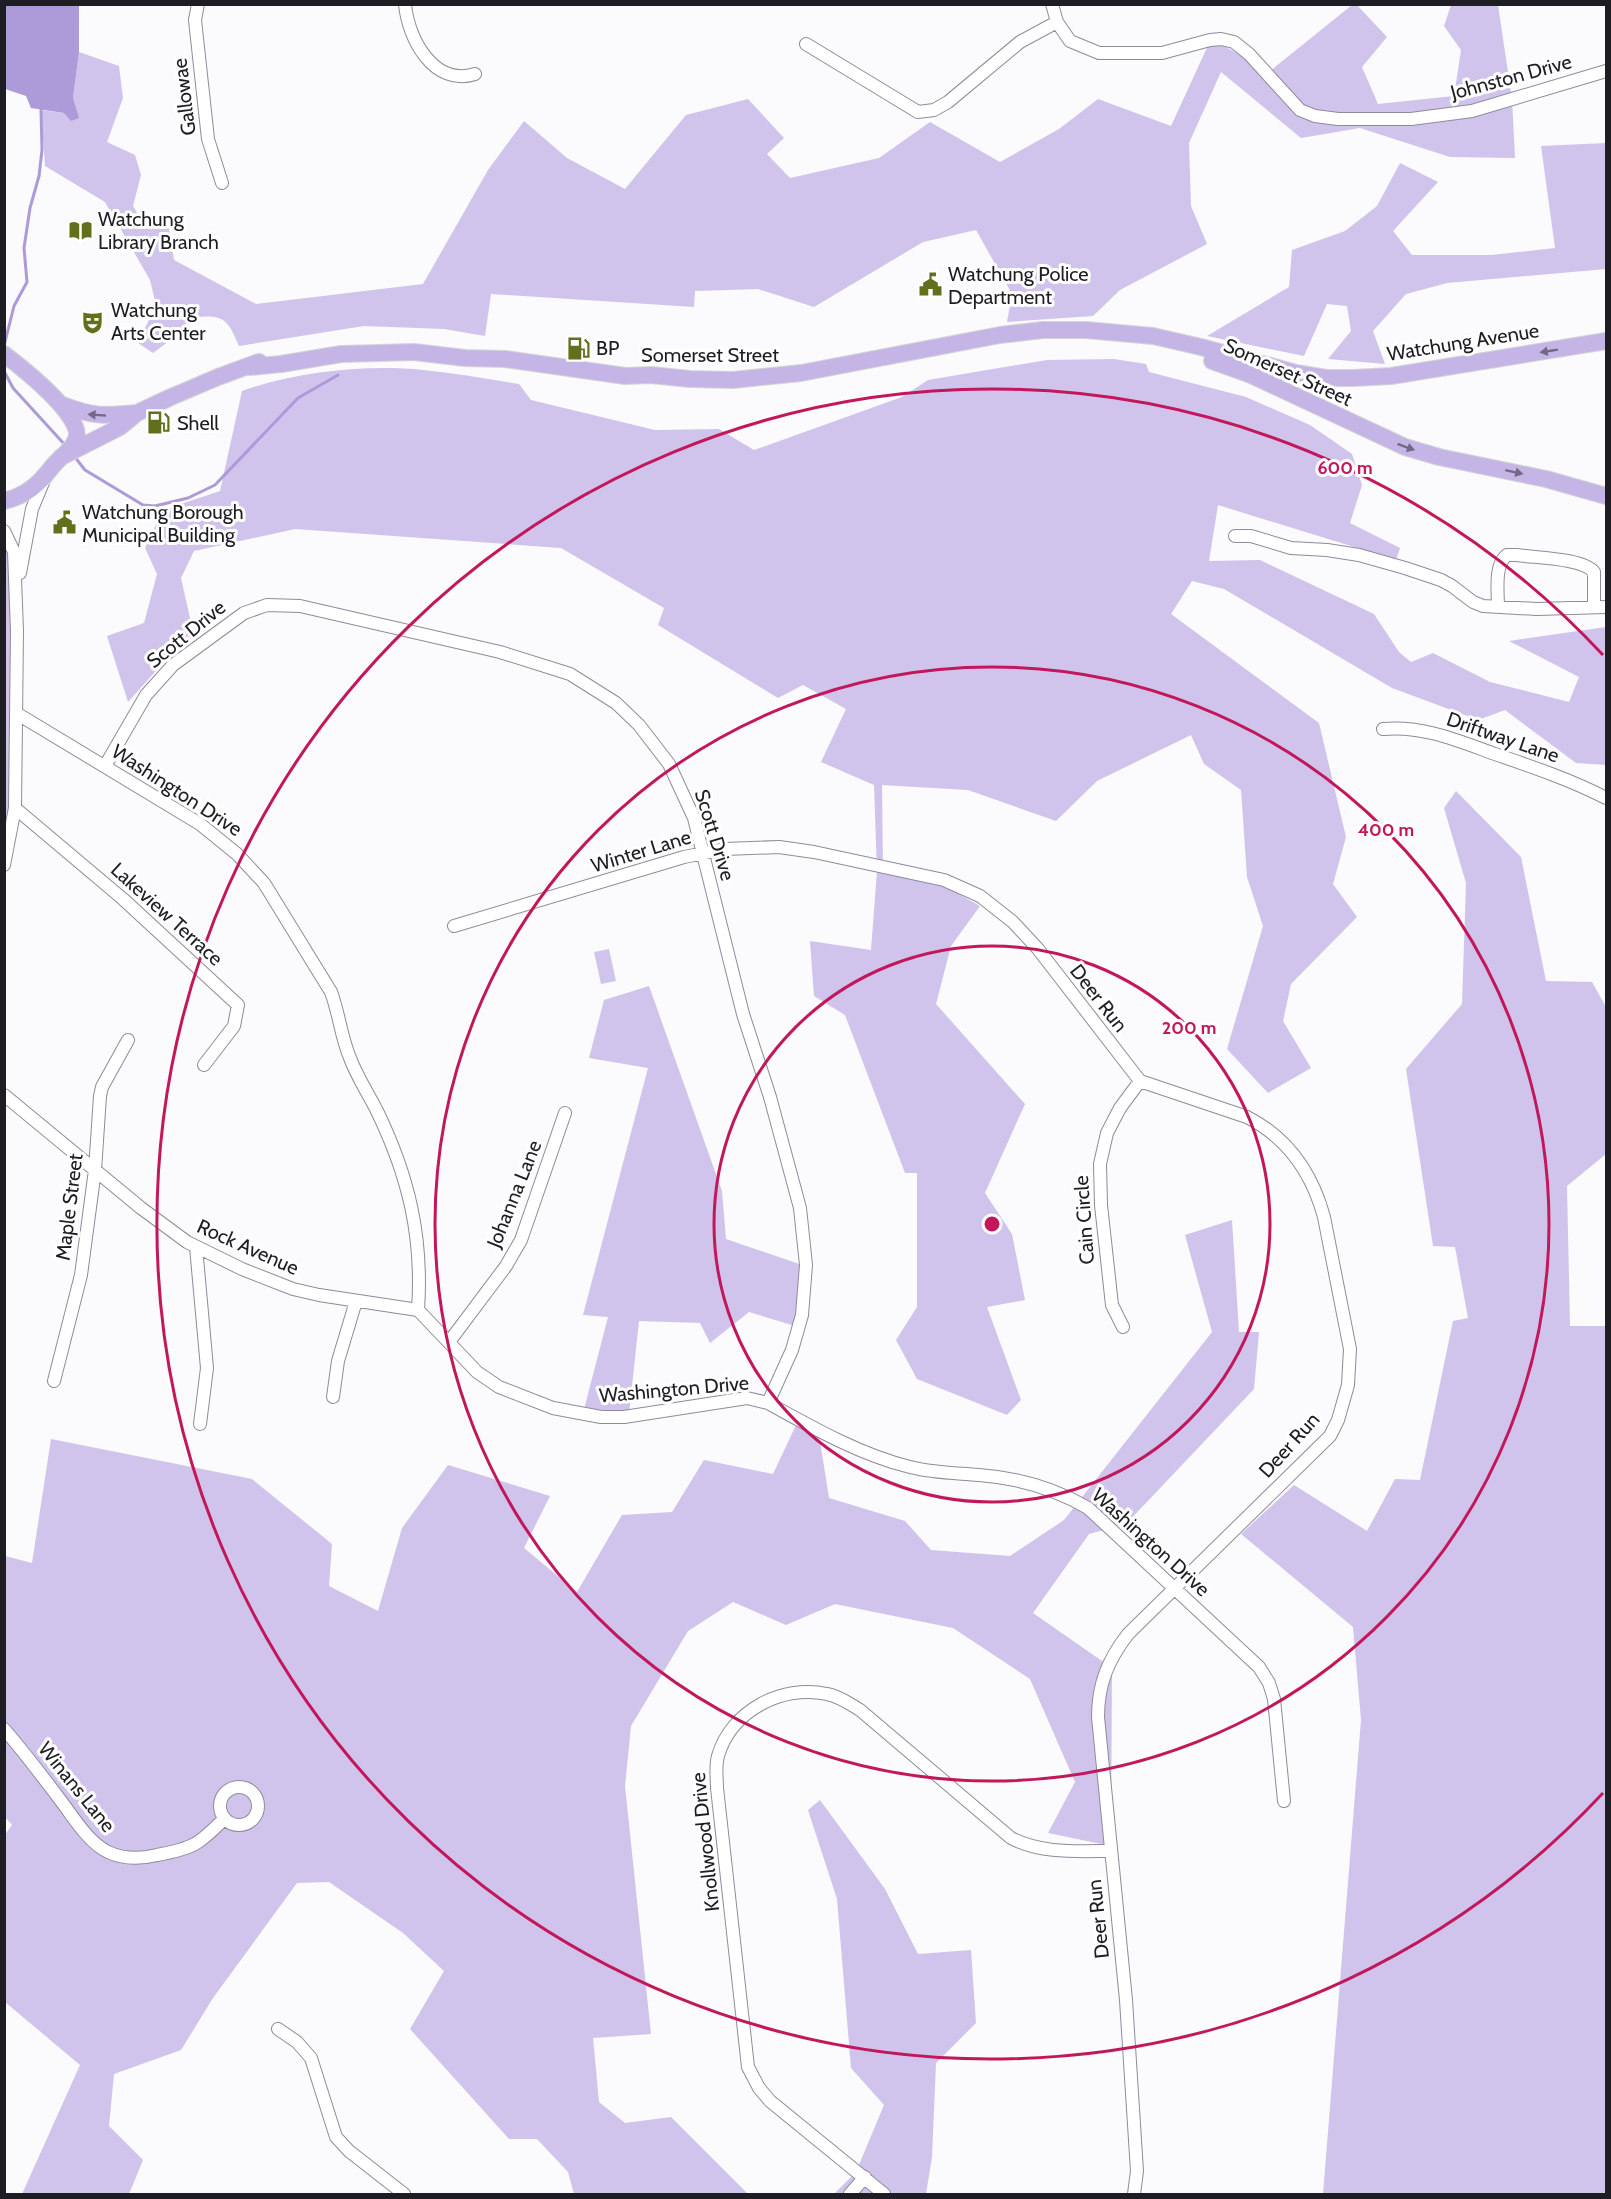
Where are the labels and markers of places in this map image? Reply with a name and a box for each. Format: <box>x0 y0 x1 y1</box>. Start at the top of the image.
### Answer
place label: Watchung Library Branch <box>98 207 219 254</box>
library icon: Watchung Library Branch <box>67 217 93 243</box>
place label: Watchung Police Department <box>948 262 1089 309</box>
public building icon: Watchung Police Department <box>917 272 943 298</box>
place label: Watchung Arts Center <box>111 298 206 345</box>
theatre icon: Watchung Arts Center <box>80 309 106 335</box>
fuel station icon: BP <box>565 335 591 361</box>
place label: BP <box>596 336 619 360</box>
fuel station icon: Shell <box>146 410 172 436</box>
place label: Shell <box>177 411 219 435</box>
place label: Watchung Borough Municipal Building <box>82 500 244 547</box>
public building icon: Watchung Borough Municipal Building <box>51 510 77 536</box>
centre of rings <box>982 1214 1002 1234</box>

